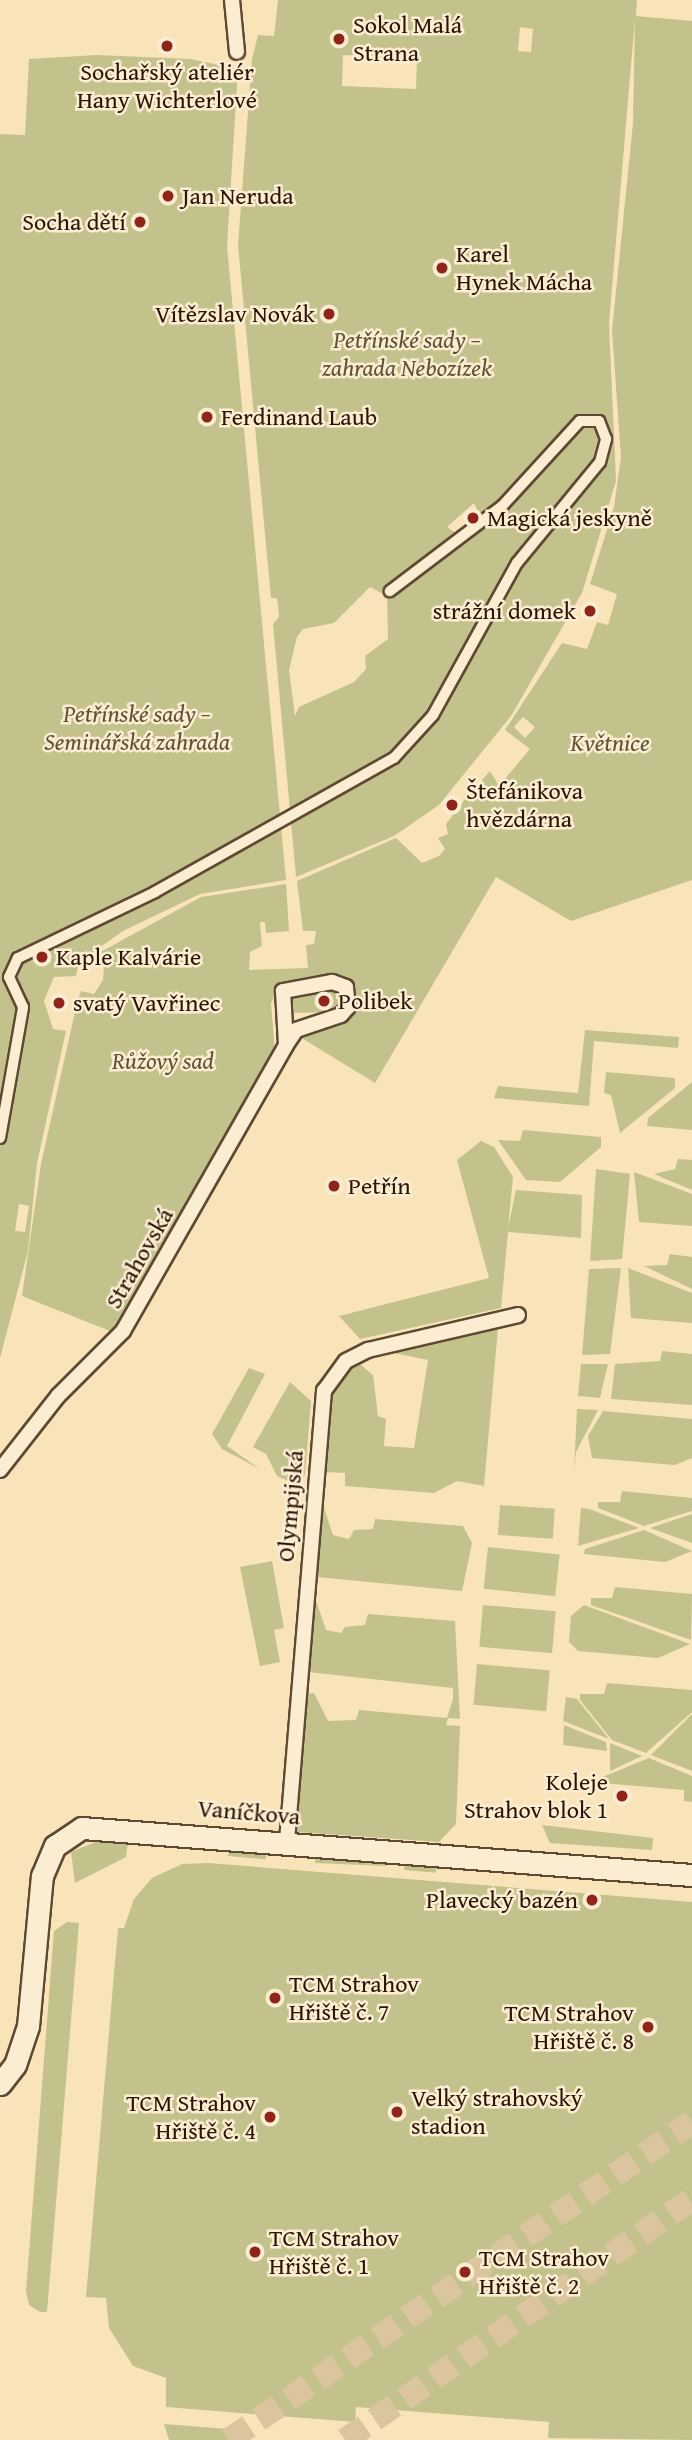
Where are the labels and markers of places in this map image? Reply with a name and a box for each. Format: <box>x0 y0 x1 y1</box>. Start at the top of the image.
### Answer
place label: Sokol Malá Strana <box>353 11 462 67</box>
marker: Sokol Malá Strana <box>331 31 347 47</box>
marker: Sochařský ateliér Hany Wichterlové <box>159 38 175 54</box>
place label: Sochařský ateliér Hany Wichterlové <box>77 58 257 114</box>
place label: Jan Neruda <box>182 182 294 210</box>
marker: Jan Neruda <box>160 188 176 204</box>
place label: Socha dětí <box>22 208 126 236</box>
marker: Socha dětí <box>132 214 148 230</box>
place label: Karel Hynek Mácha <box>456 240 592 296</box>
marker: Karel Hynek Mácha <box>434 260 450 276</box>
place label: Vítězslav Novák <box>155 300 315 328</box>
marker: Vítězslav Novák <box>321 306 337 322</box>
place label: Ferdinand Laub <box>221 403 377 431</box>
marker: Ferdinand Laub <box>199 409 215 425</box>
place label: Magická jeskyně <box>487 504 652 532</box>
marker: Magická jeskyně <box>465 510 481 526</box>
place label: strážní domek <box>433 597 576 625</box>
marker: strážní domek <box>582 603 598 619</box>
place label: Štefánikova hvězdárna <box>466 777 583 833</box>
marker: Štefánikova hvězdárna <box>444 797 460 813</box>
place label: Kaple Kalvárie <box>56 943 201 971</box>
marker: Kaple Kalvárie <box>34 949 50 965</box>
place label: Polibek <box>338 987 412 1015</box>
place label: svatý Vavřinec <box>73 989 220 1017</box>
marker: Polibek <box>316 993 332 1009</box>
marker: svatý Vavřinec <box>51 995 67 1011</box>
place label: Petřín <box>348 1172 411 1200</box>
marker: Petřín <box>326 1178 342 1194</box>
place label: Koleje Strahov blok 1 <box>464 1768 608 1824</box>
marker: Koleje Strahov blok 1 <box>614 1788 630 1804</box>
place label: Plavecký bazén <box>426 1886 578 1914</box>
marker: Plavecký bazén <box>584 1892 600 1908</box>
place label: TCM Strahov Hřiště č. 7 <box>289 1970 419 2026</box>
marker: TCM Strahov Hřiště č. 7 <box>267 1990 283 2006</box>
place label: TCM Strahov Hřiště č. 8 <box>504 1999 634 2055</box>
marker: TCM Strahov Hřiště č. 8 <box>640 2019 656 2035</box>
place label: Velký strahovský stadion <box>411 2084 583 2140</box>
place label: TCM Strahov Hřiště č. 4 <box>126 2089 256 2145</box>
marker: Velký strahovský stadion <box>389 2104 405 2120</box>
marker: TCM Strahov Hřiště č. 4 <box>262 2109 278 2125</box>
place label: TCM Strahov Hřiště č. 1 <box>269 2224 399 2280</box>
marker: TCM Strahov Hřiště č. 1 <box>247 2244 263 2260</box>
place label: TCM Strahov Hřiště č. 2 <box>479 2244 609 2300</box>
marker: TCM Strahov Hřiště č. 2 <box>457 2264 473 2280</box>

